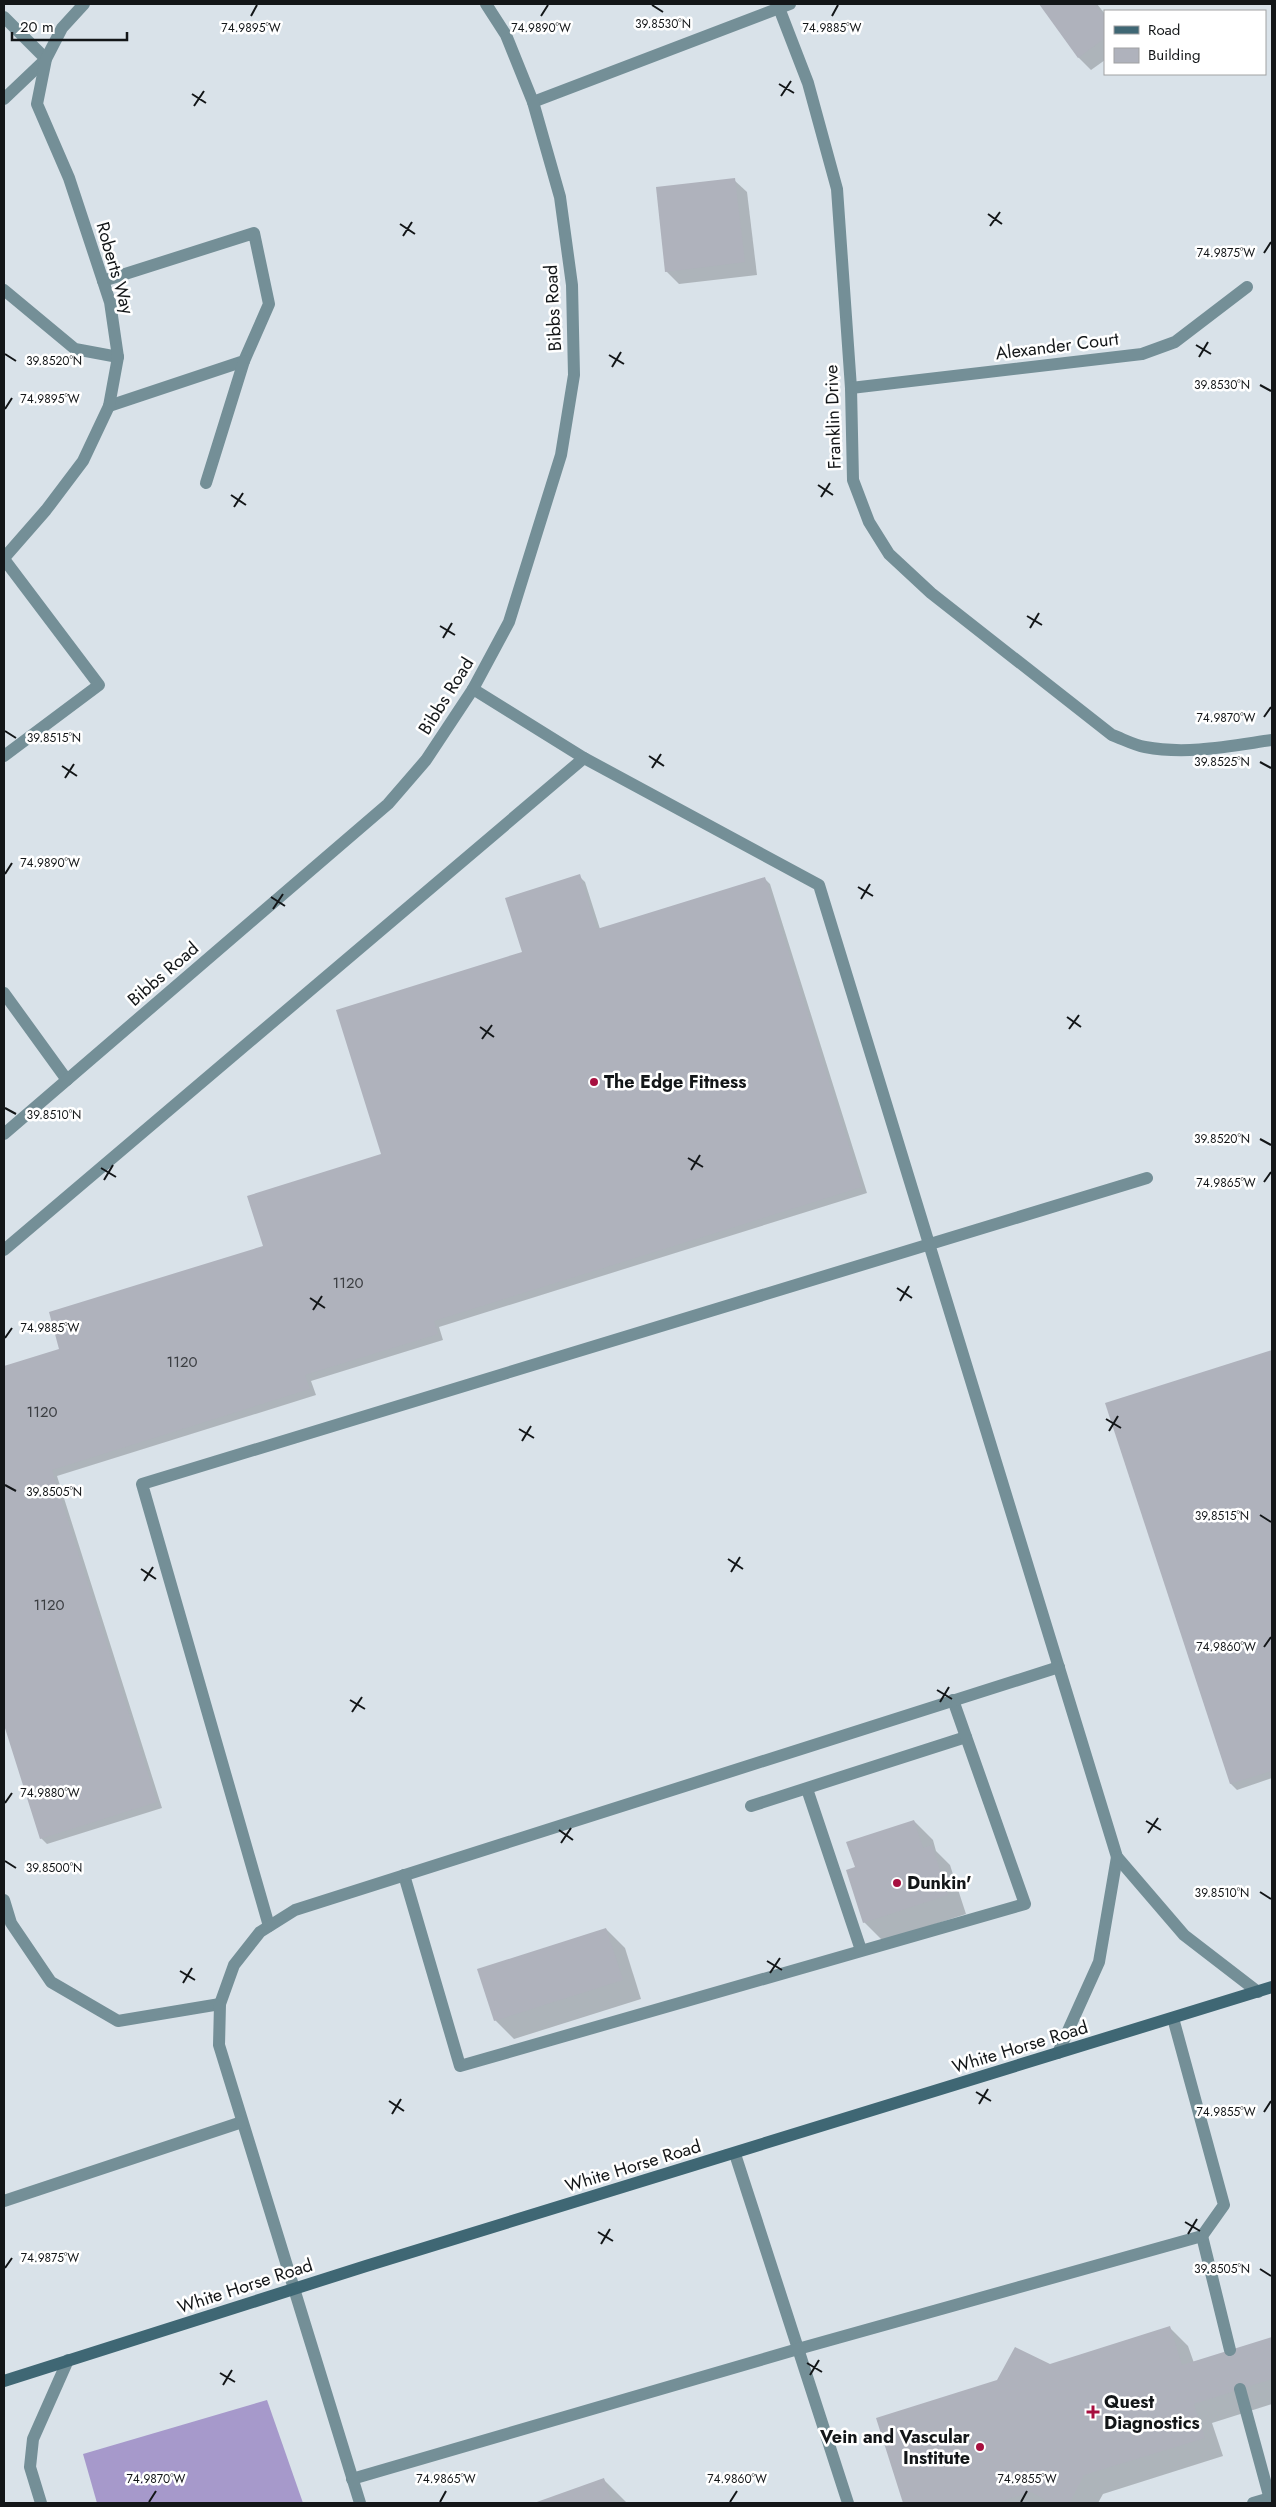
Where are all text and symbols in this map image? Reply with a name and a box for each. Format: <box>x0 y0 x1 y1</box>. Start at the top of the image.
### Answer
scale bar <box>12 10 128 42</box>
legend <box>1104 10 1266 75</box>
text: 39.8530°N <box>635 15 691 33</box>
text: 20 m <box>20 16 54 38</box>
text: 74.9895°W <box>221 19 281 37</box>
text: 74.9890°W <box>511 19 571 37</box>
text: 74.9885°W <box>803 19 862 37</box>
text: Road <box>1148 19 1180 41</box>
text: Building <box>1148 44 1200 66</box>
street label: Roberts Way <box>89 219 141 317</box>
text: 74.9875°W <box>1197 244 1255 262</box>
street label: Bibbs Road <box>538 264 568 352</box>
street label: Alexander Court <box>994 325 1121 366</box>
text: 39.8520°N <box>26 352 82 370</box>
street label: Franklin Drive <box>818 364 848 470</box>
text: 39.8530°N <box>1194 376 1250 394</box>
text: 74.9895°W <box>20 390 80 408</box>
street label: Bibbs Road <box>412 652 480 740</box>
text: 74.9870°W <box>1197 709 1256 727</box>
text: 39.8515°N <box>27 729 81 747</box>
text: 39.8525°N <box>1194 753 1250 771</box>
text: 74.9890°W <box>20 854 80 872</box>
street label: Bibbs Road <box>122 936 204 1012</box>
place label: The Edge Fitness <box>604 1069 746 1095</box>
marker: The Edge Fitness <box>588 1076 600 1088</box>
text: 39.8510°N <box>27 1106 81 1124</box>
text: 39.8520°N <box>1194 1130 1250 1148</box>
text: 74.9865°W <box>1196 1174 1256 1192</box>
house number: 1120 <box>332 1272 364 1294</box>
text: 74.9885°W <box>21 1319 80 1337</box>
house number: 1120 <box>166 1351 198 1373</box>
house number: 1120 <box>26 1401 58 1423</box>
text: 39.8505°N <box>26 1483 82 1501</box>
text: 39.8515°N <box>1195 1507 1249 1525</box>
house number: 1120 <box>33 1594 65 1616</box>
text: 74.9860°W <box>1196 1638 1256 1656</box>
text: 74.9880°W <box>20 1784 80 1802</box>
text: 39.8500°N <box>26 1859 82 1877</box>
place label: Dunkin' <box>907 1870 972 1896</box>
marker: Dunkin' <box>891 1877 903 1889</box>
text: 39.8510°N <box>1195 1884 1249 1902</box>
street label: White Horse Road <box>949 2014 1091 2080</box>
text: 74.9855°W <box>1196 2103 1256 2121</box>
street label: White Horse Road <box>562 2133 704 2199</box>
text: 74.9875°W <box>21 2249 79 2267</box>
street label: White Horse Road <box>174 2252 316 2320</box>
text: 39.8505°N <box>1194 2260 1250 2278</box>
place label: Quest Diagnostics <box>1104 2389 1200 2436</box>
marker: Quest Diagnostics <box>1086 2405 1100 2419</box>
place label: Vein and Vascular Institute <box>819 2424 971 2471</box>
marker: Vein and Vascular Institute <box>974 2441 986 2453</box>
text: 74.9870°W <box>127 2470 186 2488</box>
text: 74.9865°W <box>416 2470 476 2488</box>
text: 74.9860°W <box>707 2470 767 2488</box>
text: 74.9855°W <box>997 2470 1057 2488</box>

